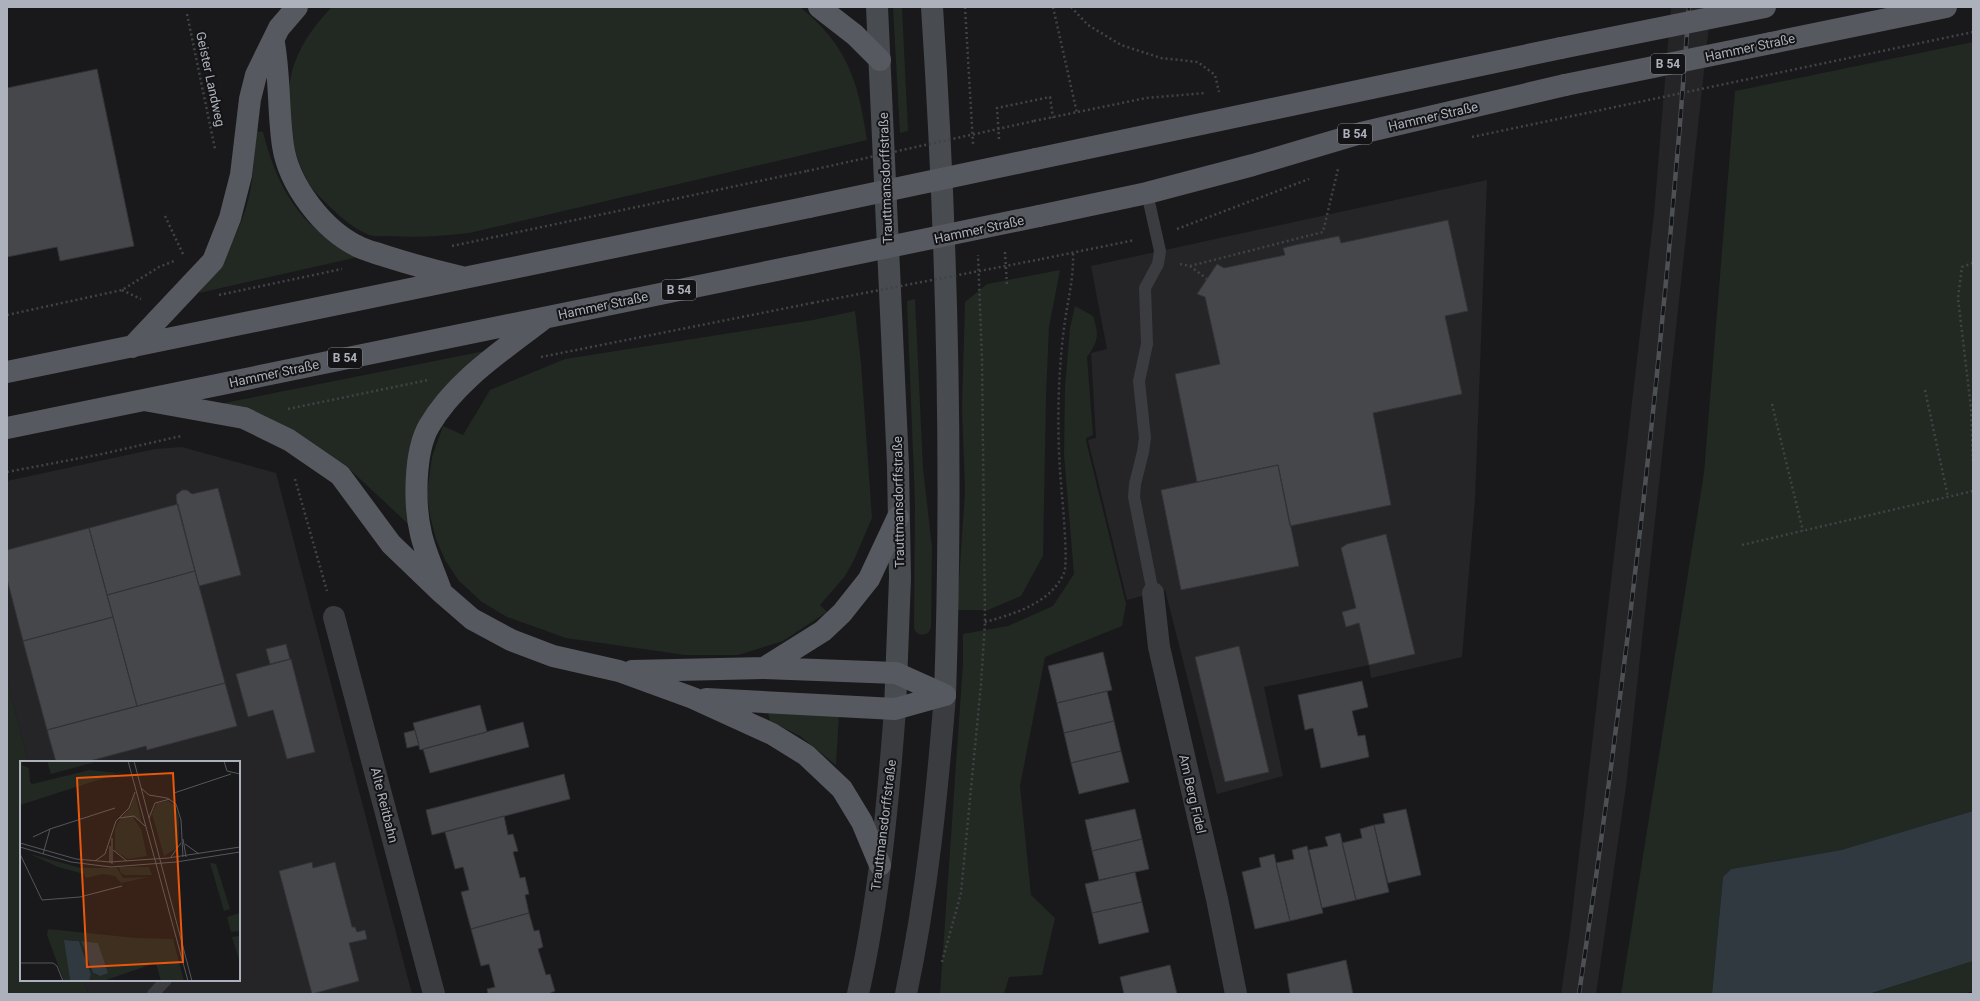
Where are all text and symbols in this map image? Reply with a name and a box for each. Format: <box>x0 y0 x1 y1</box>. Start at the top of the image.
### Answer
street label: Geister Landweg <box>193 30 228 128</box>
street label: Hammer Straße <box>1704 31 1797 64</box>
road number: B 54 <box>1651 54 1685 74</box>
street label: Hammer Straße <box>1387 99 1479 134</box>
street label: Trauttmansdorffstraße <box>876 112 895 244</box>
road number: B 54 <box>1338 124 1372 144</box>
street label: Hammer Straße <box>933 213 1026 246</box>
road number: B 54 <box>662 280 696 300</box>
street label: Hammer Straße <box>557 289 650 322</box>
road number: B 54 <box>328 348 362 368</box>
street label: Hammer Straße <box>228 357 321 390</box>
street label: Trauttmansdorffstraße <box>890 436 907 568</box>
street label: Am Berg Fidel <box>1176 753 1209 835</box>
street label: Trauttmansdorffstraße <box>868 759 899 891</box>
inset map <box>20 761 240 981</box>
street label: Alte Reitbahn <box>368 766 401 844</box>

